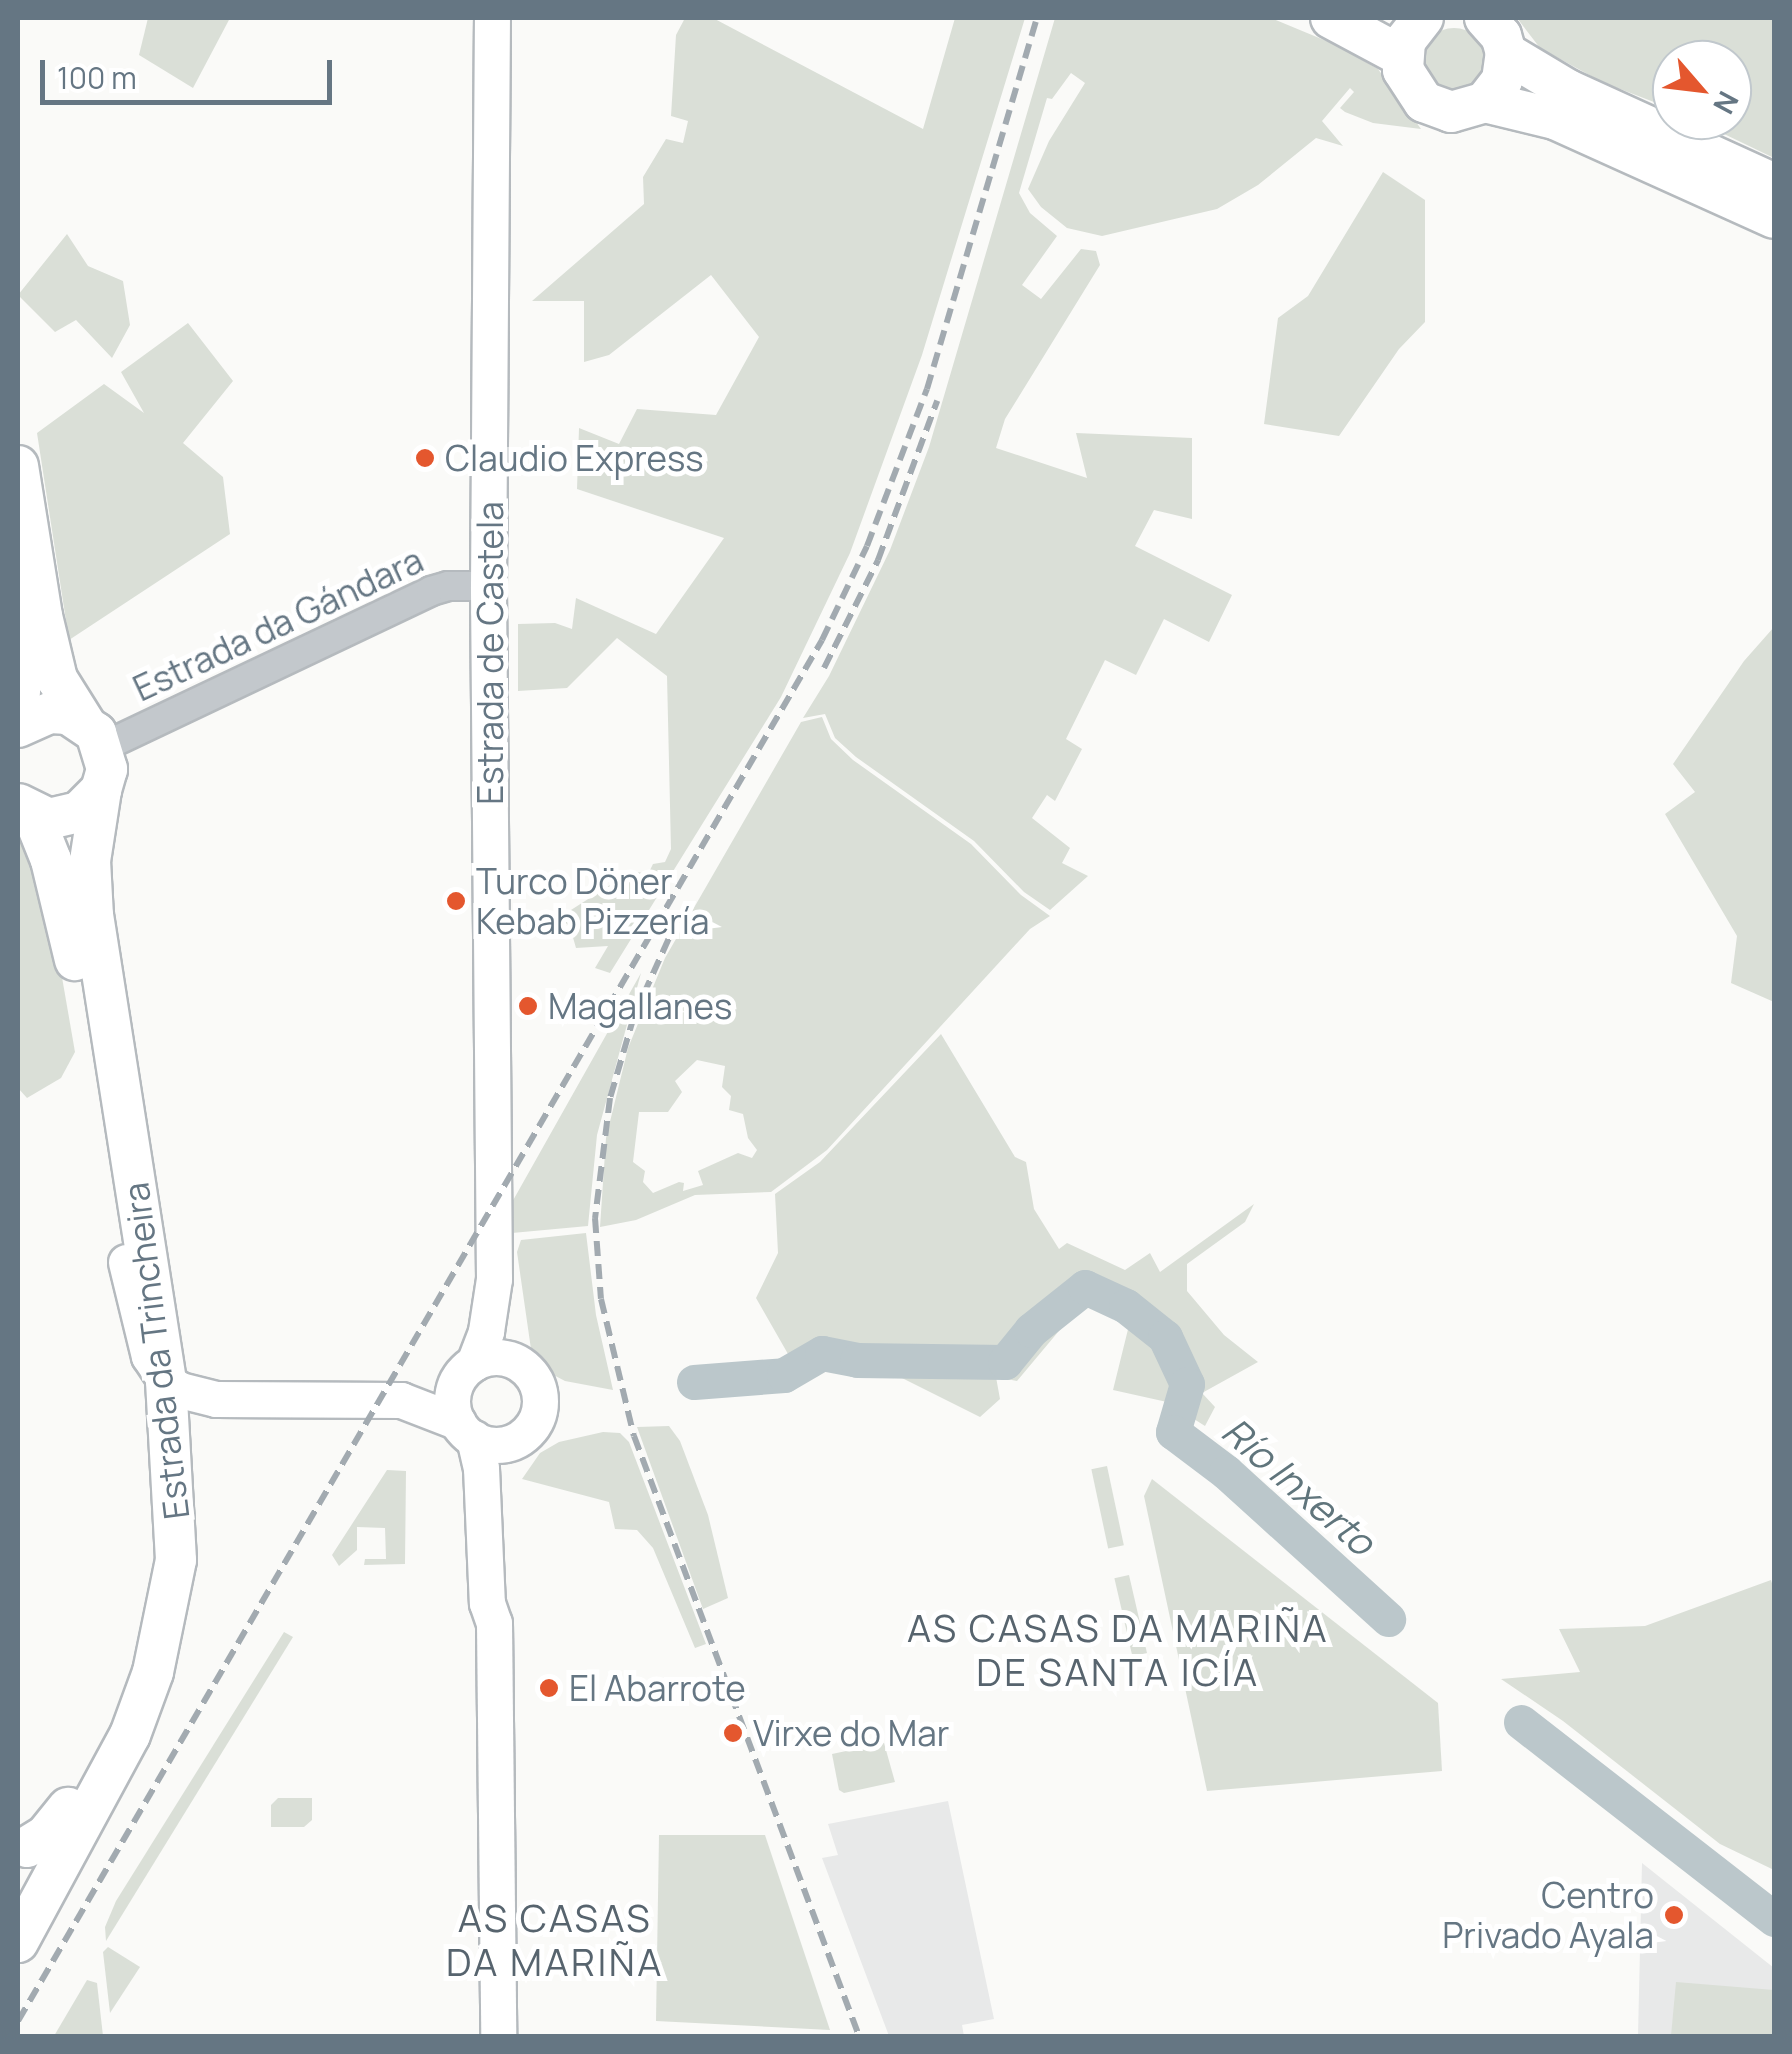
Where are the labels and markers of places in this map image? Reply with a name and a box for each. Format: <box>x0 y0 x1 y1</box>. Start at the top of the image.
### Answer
place label: Claudio Express <box>445 437 704 479</box>
marker: Claudio Express <box>414 447 436 469</box>
place label: Turco Döner Kebab Pizzería <box>476 860 709 942</box>
marker: Turco Döner Kebab Pizzería <box>445 890 467 912</box>
place label: Magallanes <box>548 985 732 1027</box>
marker: Magallanes <box>517 995 539 1017</box>
place label: El Abarrote <box>569 1667 746 1709</box>
marker: El Abarrote <box>538 1677 560 1699</box>
place label: Virxe do Mar <box>753 1712 949 1754</box>
marker: Virxe do Mar <box>722 1722 744 1744</box>
place label: Centro Privado Ayala <box>1442 1874 1654 1956</box>
marker: Centro Privado Ayala <box>1663 1904 1685 1926</box>

